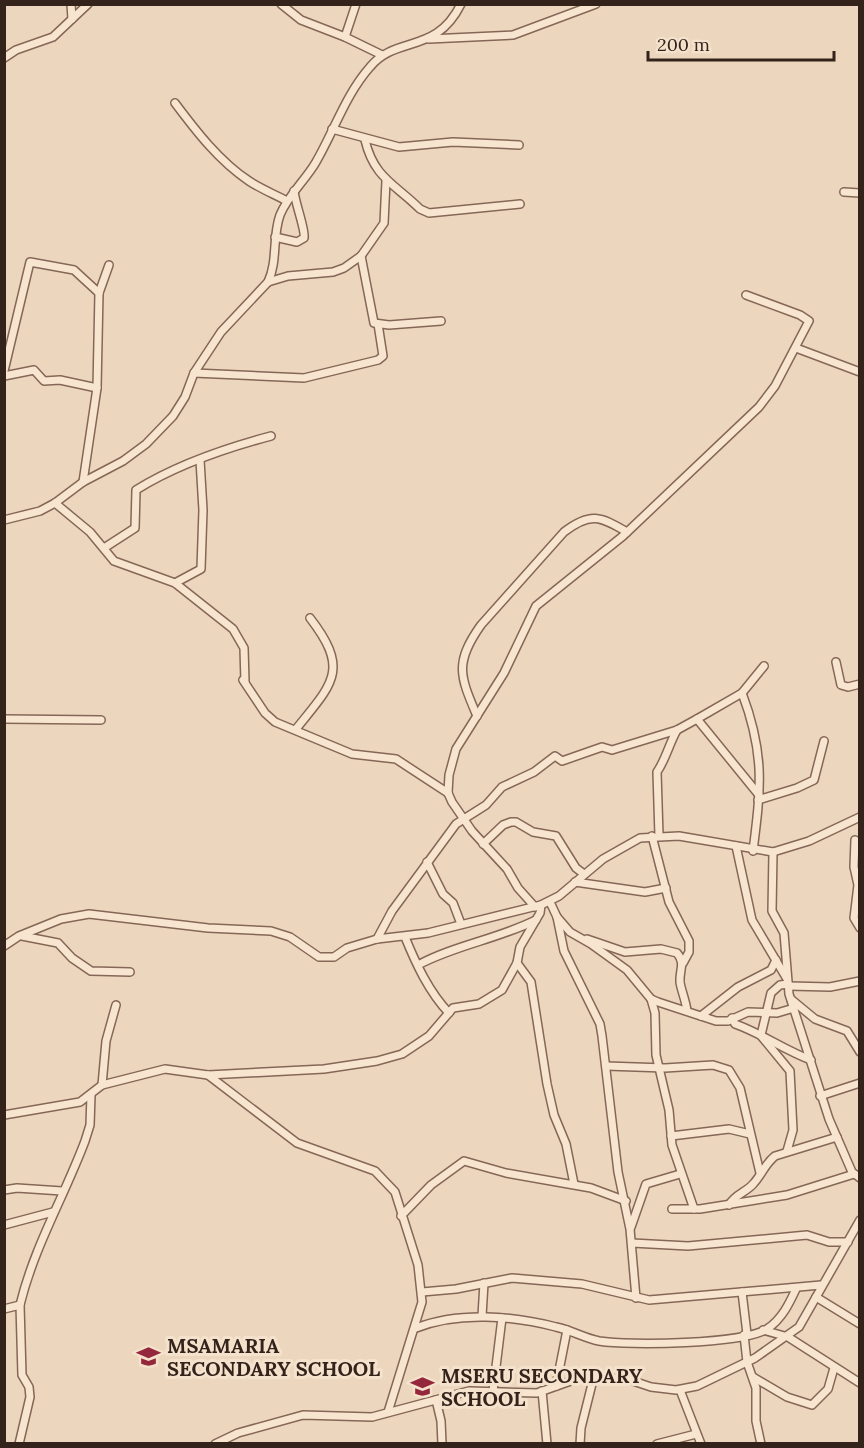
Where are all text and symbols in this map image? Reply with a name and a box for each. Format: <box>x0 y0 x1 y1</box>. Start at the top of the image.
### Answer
scale bar <box>648 24 834 62</box>
text: 200 m <box>657 33 710 56</box>
place label: MSAMARIA SECONDARY SCHOOL <box>167 1333 380 1381</box>
school or university icon: MSAMARIA SECONDARY SCHOOL <box>136 1344 162 1370</box>
place label: MSERU SECONDARY SCHOOL <box>441 1363 643 1411</box>
school or university icon: MSERU SECONDARY SCHOOL <box>410 1374 436 1400</box>

